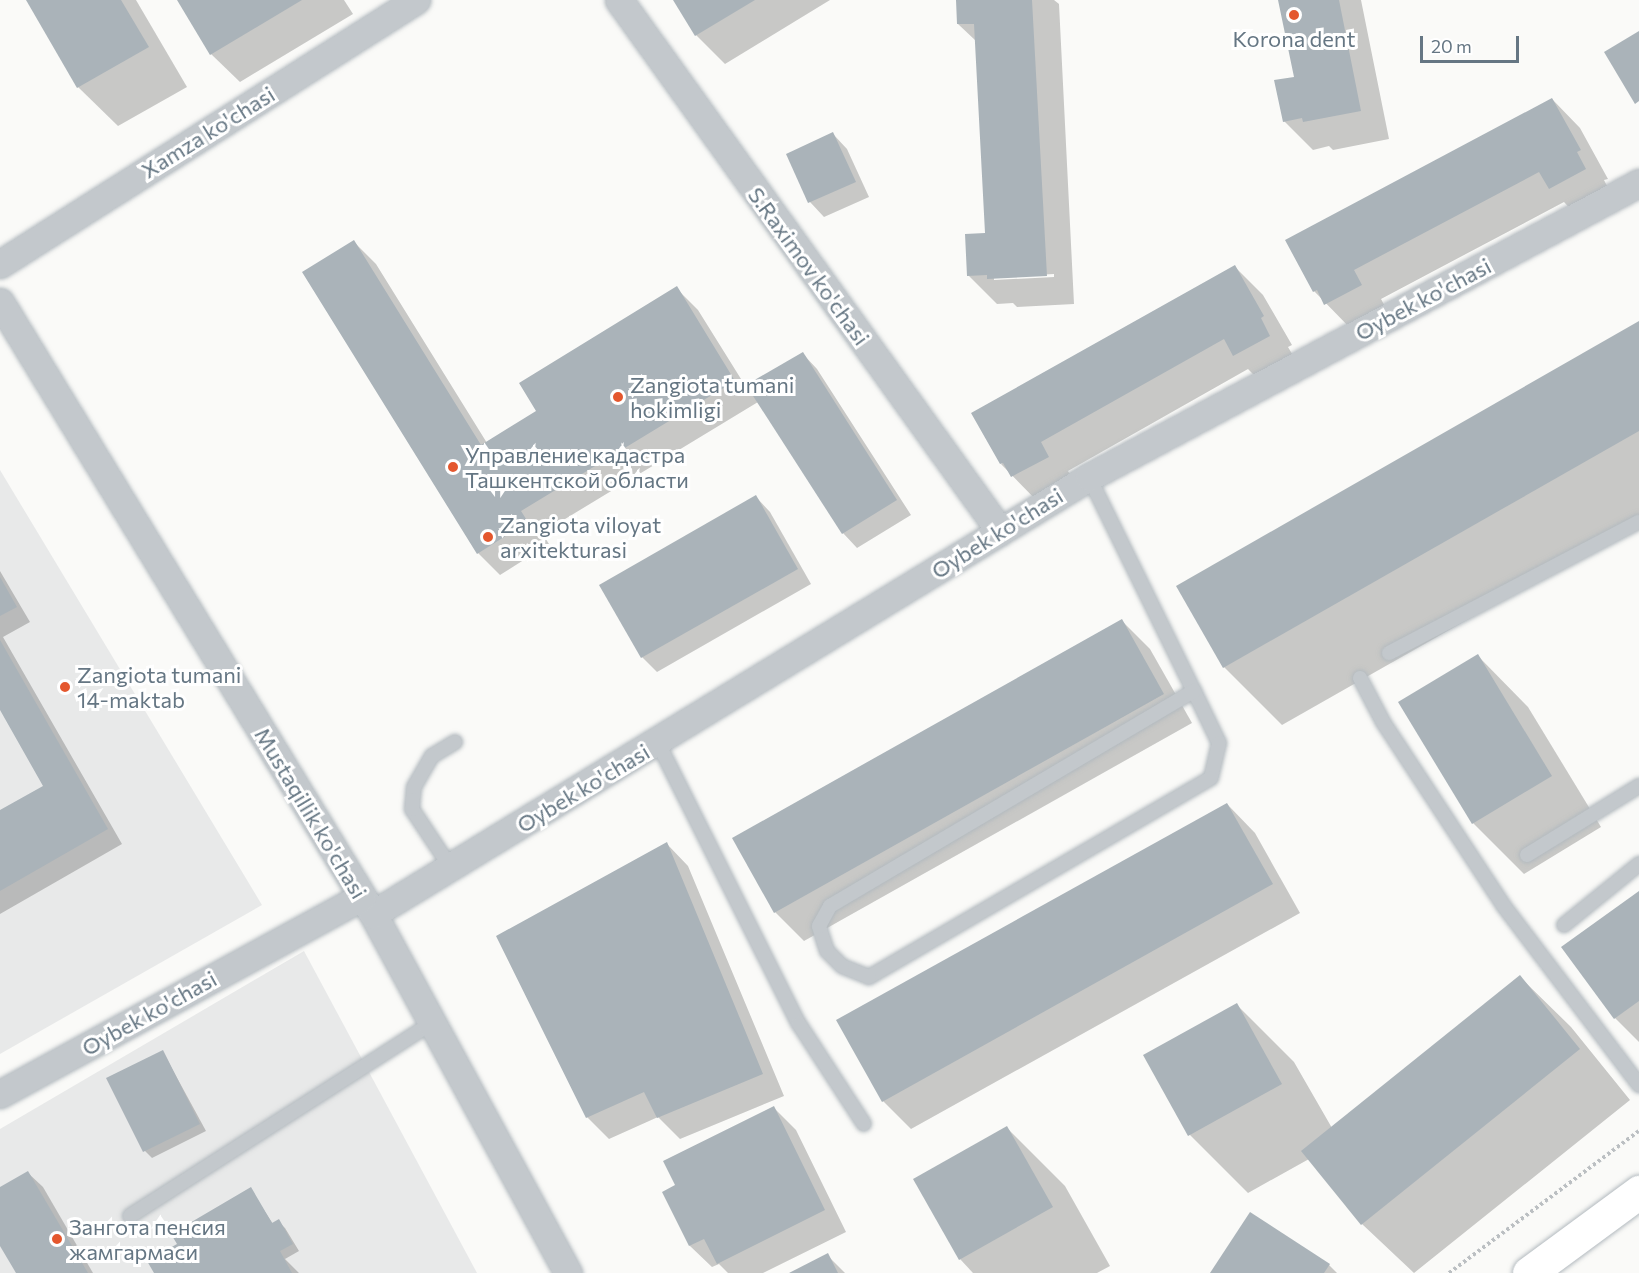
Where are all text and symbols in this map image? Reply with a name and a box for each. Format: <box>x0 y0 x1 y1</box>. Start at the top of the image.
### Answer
marker: Korona dent <box>1285 6 1303 24</box>
scale bar <box>1423 24 1522 62</box>
place label: Korona dent <box>1233 26 1355 52</box>
text: 20 m <box>1431 35 1472 57</box>
street label: Xamza ko'chasi <box>137 81 279 183</box>
street label: S.Raximov ko'chasi <box>743 182 875 350</box>
street label: Oybek ko'chasi <box>1351 252 1495 346</box>
place label: Zangiota tumani hokimligi <box>630 371 794 422</box>
marker: Zangiota tumani hokimligi <box>611 390 625 404</box>
place label: Управление кадастра Ташкентской области <box>465 441 689 493</box>
marker: Управление кадастра Ташкентской области <box>446 460 460 474</box>
street label: Oybek ko'chasi <box>926 482 1068 584</box>
place label: Zangiota viloyat arxitekturasi <box>500 511 661 562</box>
marker: Zangiota viloyat arxitekturasi <box>481 530 495 544</box>
place label: Zangiota tumani 14-maktab <box>77 661 241 712</box>
marker: Zangiota tumani 14-maktab <box>58 680 72 694</box>
street label: Mustaqillik ko'chasi <box>249 723 373 903</box>
street label: Oybek ko'chasi <box>512 738 654 838</box>
street label: Oybek ko'chasi <box>77 965 221 1061</box>
place label: Зангота пенсия жамгармаси <box>69 1213 226 1264</box>
marker: Зангота пенсия жамгармаси <box>50 1232 64 1246</box>

